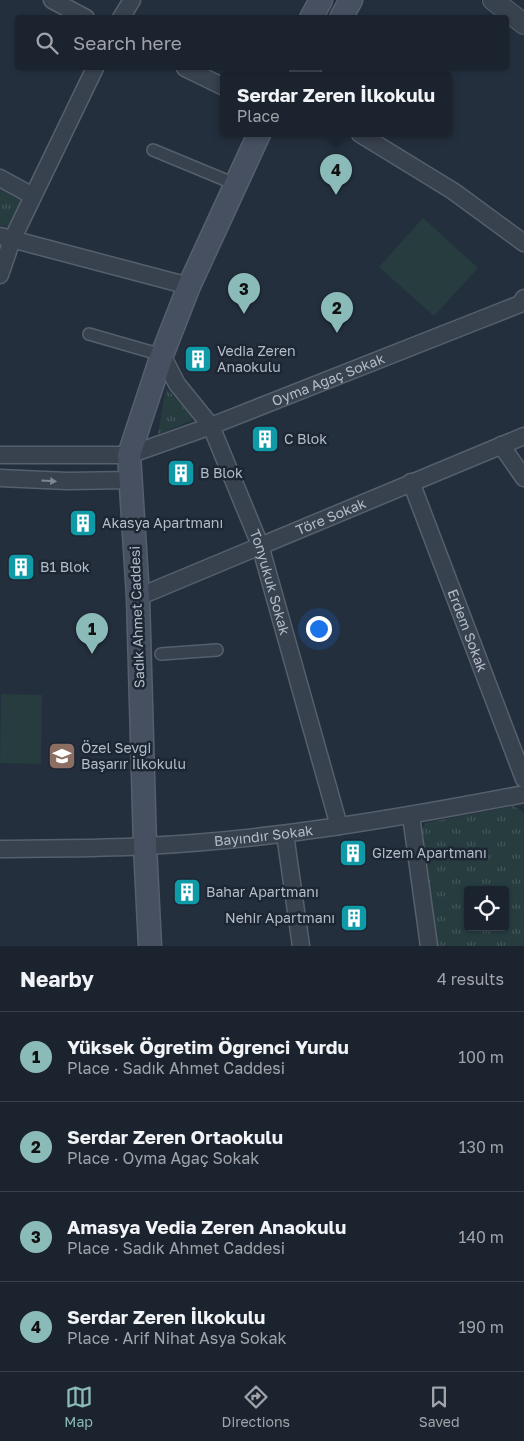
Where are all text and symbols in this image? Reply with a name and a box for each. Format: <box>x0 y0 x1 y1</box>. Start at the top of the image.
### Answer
search box <box>15 15 509 70</box>
icon: search <box>33 29 61 57</box>
text: Search here <box>73 31 182 54</box>
popup <box>220 72 452 137</box>
text: Serdar Zeren İlkokulu <box>237 83 435 106</box>
text: Place <box>237 106 279 126</box>
pin: 4 <box>320 154 352 195</box>
pin: 3 <box>228 273 260 314</box>
pin: 2 <box>321 292 353 333</box>
place label: Vedia Zeren Anaokulu <box>217 342 296 375</box>
building icon: Vedia Zeren Anaokulu <box>183 344 213 374</box>
street label: Oyma Ağaç Sokak <box>269 349 387 409</box>
building icon: C Blok <box>250 424 280 454</box>
place label: C Blok <box>284 430 327 447</box>
building icon: B Blok <box>166 458 196 488</box>
place label: B Blok <box>200 464 243 481</box>
one-way arrow <box>41 477 57 485</box>
street label: Töre Sokak <box>293 494 368 538</box>
building icon: Akasya Apartmanı <box>68 508 98 538</box>
place label: Akasya Apartmanı <box>102 514 223 531</box>
street label: Tonyukuk Sokak <box>246 527 294 637</box>
street label: Sadık Ahmet Caddesi <box>126 546 147 688</box>
building icon: B1 Blok <box>6 552 36 582</box>
place label: B1 Blok <box>40 558 90 575</box>
street label: Erdem Sokak <box>445 587 492 674</box>
pin: 1 <box>76 613 108 654</box>
your location <box>306 616 332 642</box>
place label: Özel Sevgi Başarır İlkokulu <box>81 739 186 772</box>
school or university icon: Özel Sevgi Başarır İlkokulu <box>47 741 77 771</box>
street label: Bayındır Sokak <box>213 821 314 849</box>
building icon: Gizem Apartmanı <box>338 838 368 868</box>
place label: Gizem Apartmanı <box>372 844 487 861</box>
building icon: Bahar Apartmanı <box>172 877 202 907</box>
place label: Bahar Apartmanı <box>206 883 319 900</box>
map controls <box>464 886 509 931</box>
button: locate <box>464 886 509 931</box>
building icon: Nehir Apartmanı <box>339 903 369 933</box>
place label: Nehir Apartmanı <box>225 909 335 926</box>
text: Nearby <box>20 966 94 992</box>
text: 4 results <box>437 969 504 989</box>
text: Yüksek Öğretim Öğrenci Yurdu <box>67 1035 349 1058</box>
text: 1 <box>32 1047 40 1067</box>
text: 100 m <box>458 1047 504 1067</box>
text: Place · Sadık Ahmet Caddesi <box>67 1058 285 1078</box>
text: Serdar Zeren Ortaokulu <box>67 1125 283 1148</box>
text: 2 <box>31 1137 41 1157</box>
text: 130 m <box>459 1137 504 1157</box>
text: Place · Oyma Ağaç Sokak <box>67 1148 259 1168</box>
text: Amasya Vedia Zeren Anaokulu <box>67 1215 346 1238</box>
text: 3 <box>31 1227 41 1247</box>
text: 140 m <box>458 1227 504 1247</box>
text: Place · Sadık Ahmet Caddesi <box>67 1238 285 1258</box>
text: Serdar Zeren İlkokulu <box>67 1305 265 1328</box>
text: 4 <box>31 1317 41 1337</box>
text: 190 m <box>458 1317 504 1337</box>
text: Place · Arif Nihat Asya Sokak <box>67 1328 287 1348</box>
tab: Map <box>64 1383 93 1430</box>
tab: Directions <box>222 1383 290 1430</box>
tab: Saved <box>419 1383 460 1430</box>

